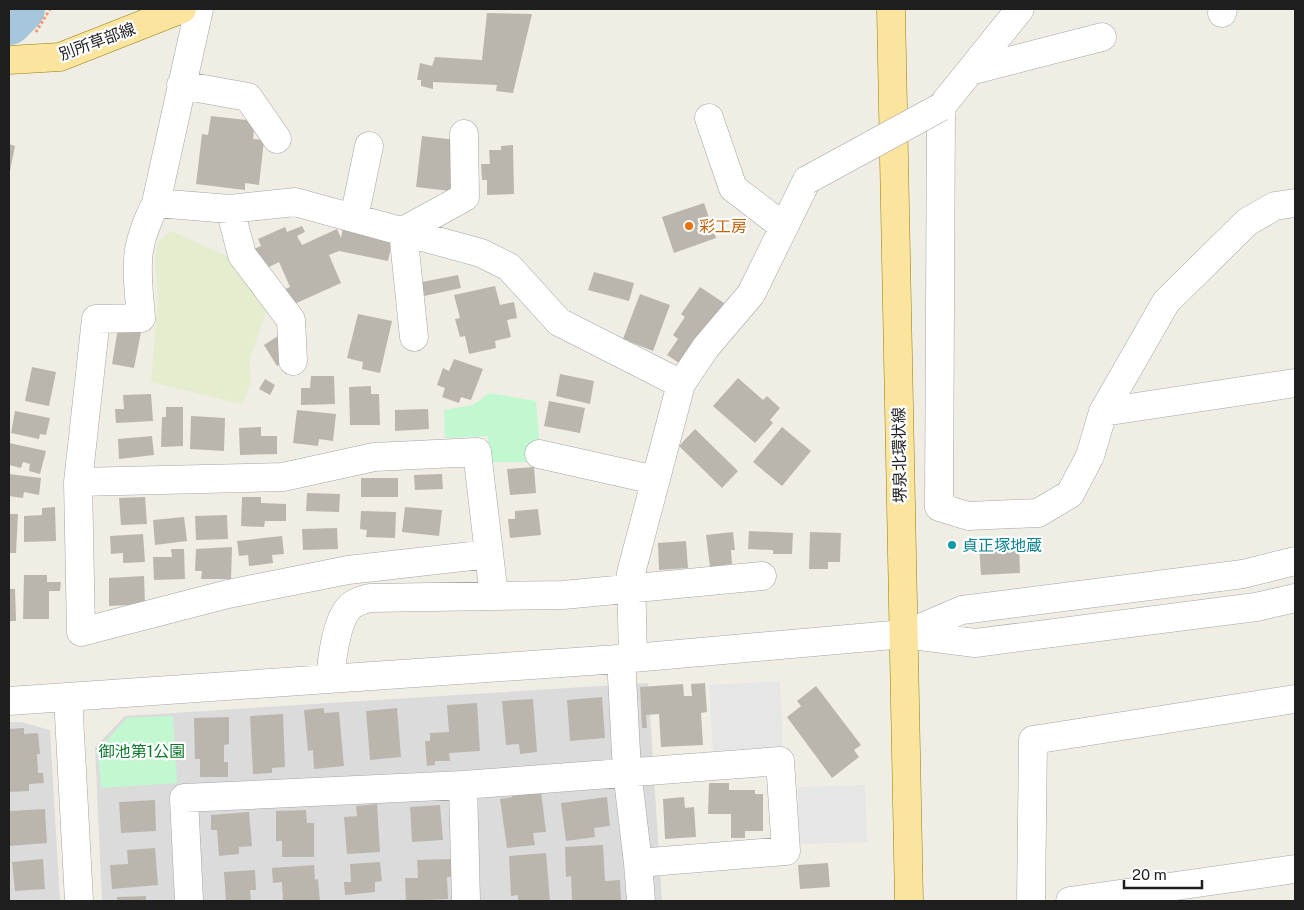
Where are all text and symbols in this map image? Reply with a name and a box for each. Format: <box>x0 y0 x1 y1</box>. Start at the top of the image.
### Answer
street label: 別所草部線 <box>56 19 138 64</box>
place label: 彩工房 <box>699 217 747 236</box>
marker: 彩工房 <box>683 220 695 232</box>
street label: 堺泉北環状線 <box>889 407 910 503</box>
place label: 貞正塚地蔵 <box>962 536 1042 555</box>
marker: 貞正塚地蔵 <box>946 539 958 551</box>
park label: 御池第1公園 <box>99 742 185 761</box>
scale bar <box>1124 858 1202 890</box>
text: 20 m <box>1132 866 1167 883</box>

